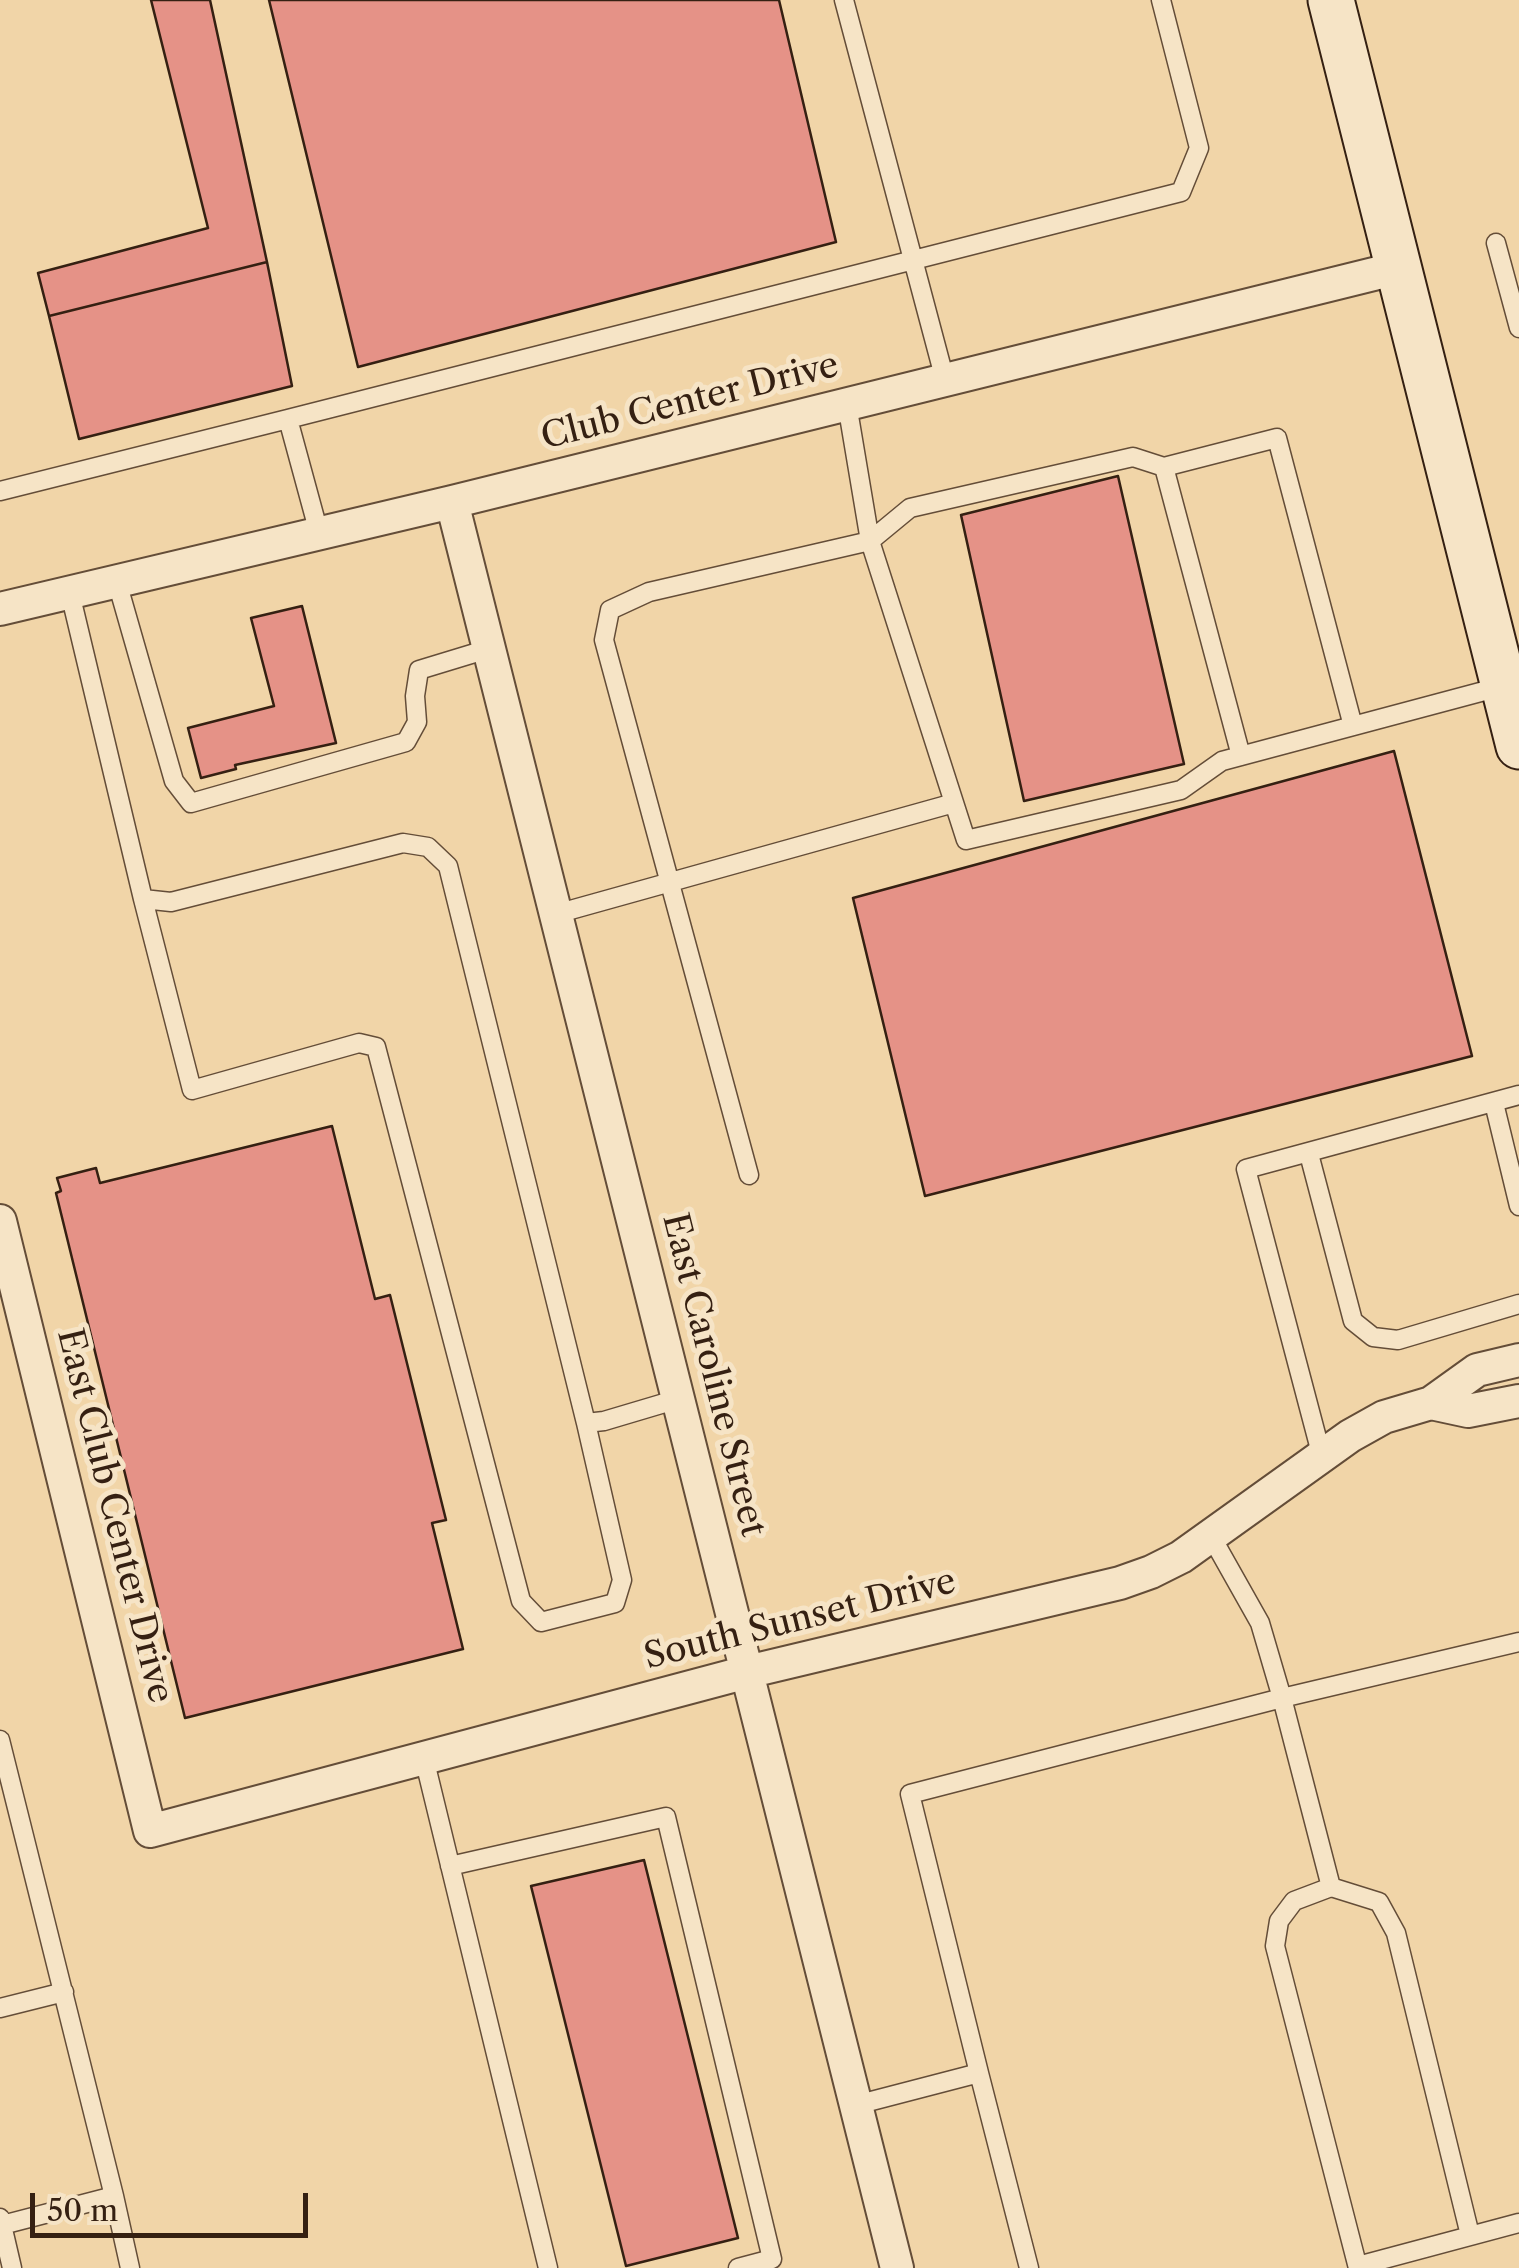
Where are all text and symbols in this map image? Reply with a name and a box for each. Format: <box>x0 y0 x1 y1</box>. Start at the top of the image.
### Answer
street label: Club Center Drive <box>537 345 843 459</box>
street label: East Caroline Street <box>653 1209 773 1541</box>
street label: East Club Center Drive <box>47 1325 181 1707</box>
street label: South Sunset Drive <box>640 1561 960 1679</box>
scale bar <box>35 2173 312 2235</box>
text: 50 m <box>47 2192 118 2229</box>

